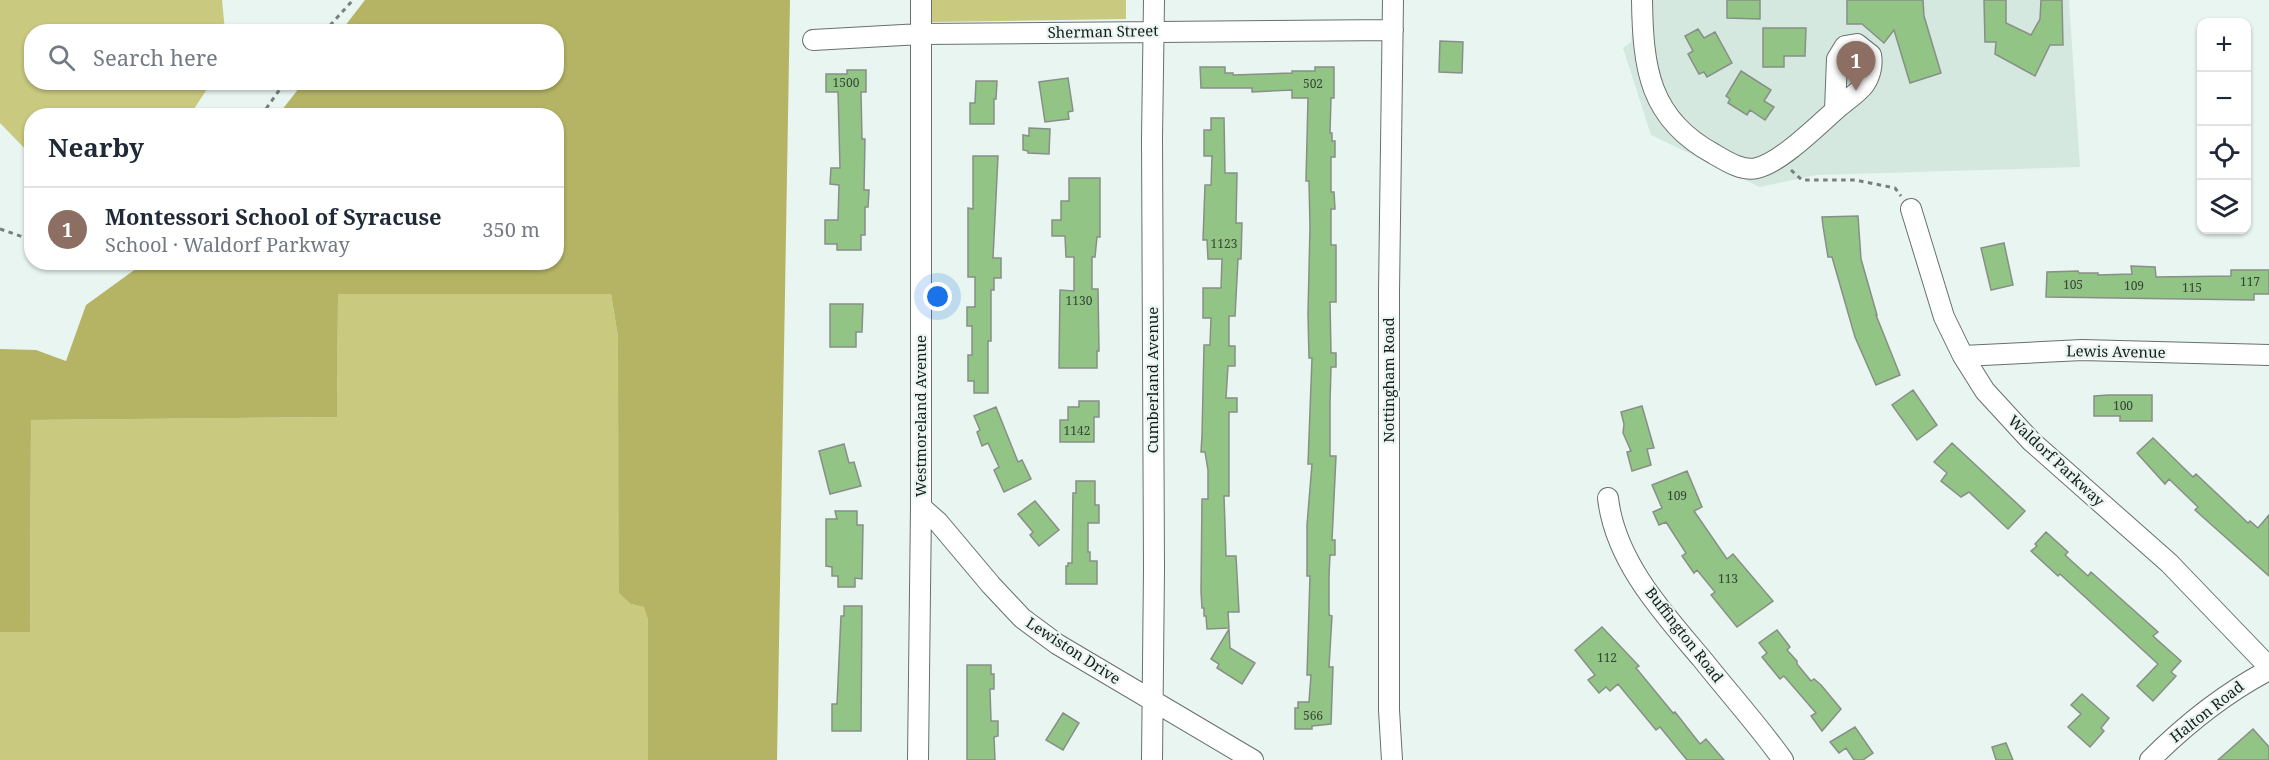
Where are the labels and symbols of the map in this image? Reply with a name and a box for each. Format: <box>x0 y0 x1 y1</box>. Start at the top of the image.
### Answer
street label: Sherman Street <box>1047 20 1159 42</box>
pin: 1 <box>1836 42 1876 91</box>
house number: 1500 <box>833 74 860 91</box>
house number: 502 <box>1303 75 1323 92</box>
house number: 1123 <box>1211 235 1238 252</box>
house number: 117 <box>2240 273 2260 290</box>
house number: 105 <box>2063 276 2083 293</box>
house number: 109 <box>2124 277 2144 294</box>
house number: 115 <box>2182 279 2202 296</box>
your location <box>923 282 952 311</box>
house number: 1130 <box>1066 292 1093 309</box>
street label: Cumberland Avenue <box>1142 307 1162 453</box>
street label: Nottingham Road <box>1378 317 1398 443</box>
street label: Westmoreland Avenue <box>910 335 930 497</box>
street label: Lewis Avenue <box>2066 340 2166 362</box>
house number: 100 <box>2113 397 2133 414</box>
street label: Waldorf Parkway <box>2004 410 2110 511</box>
house number: 1142 <box>1064 422 1090 439</box>
house number: 109 <box>1667 487 1687 504</box>
house number: 113 <box>1718 570 1738 587</box>
street label: Buffington Road <box>1641 583 1728 686</box>
street label: Lewiston Drive <box>1022 612 1125 688</box>
house number: 112 <box>1597 649 1617 666</box>
street label: Halton Road <box>2165 676 2247 746</box>
house number: 566 <box>1303 707 1323 724</box>

